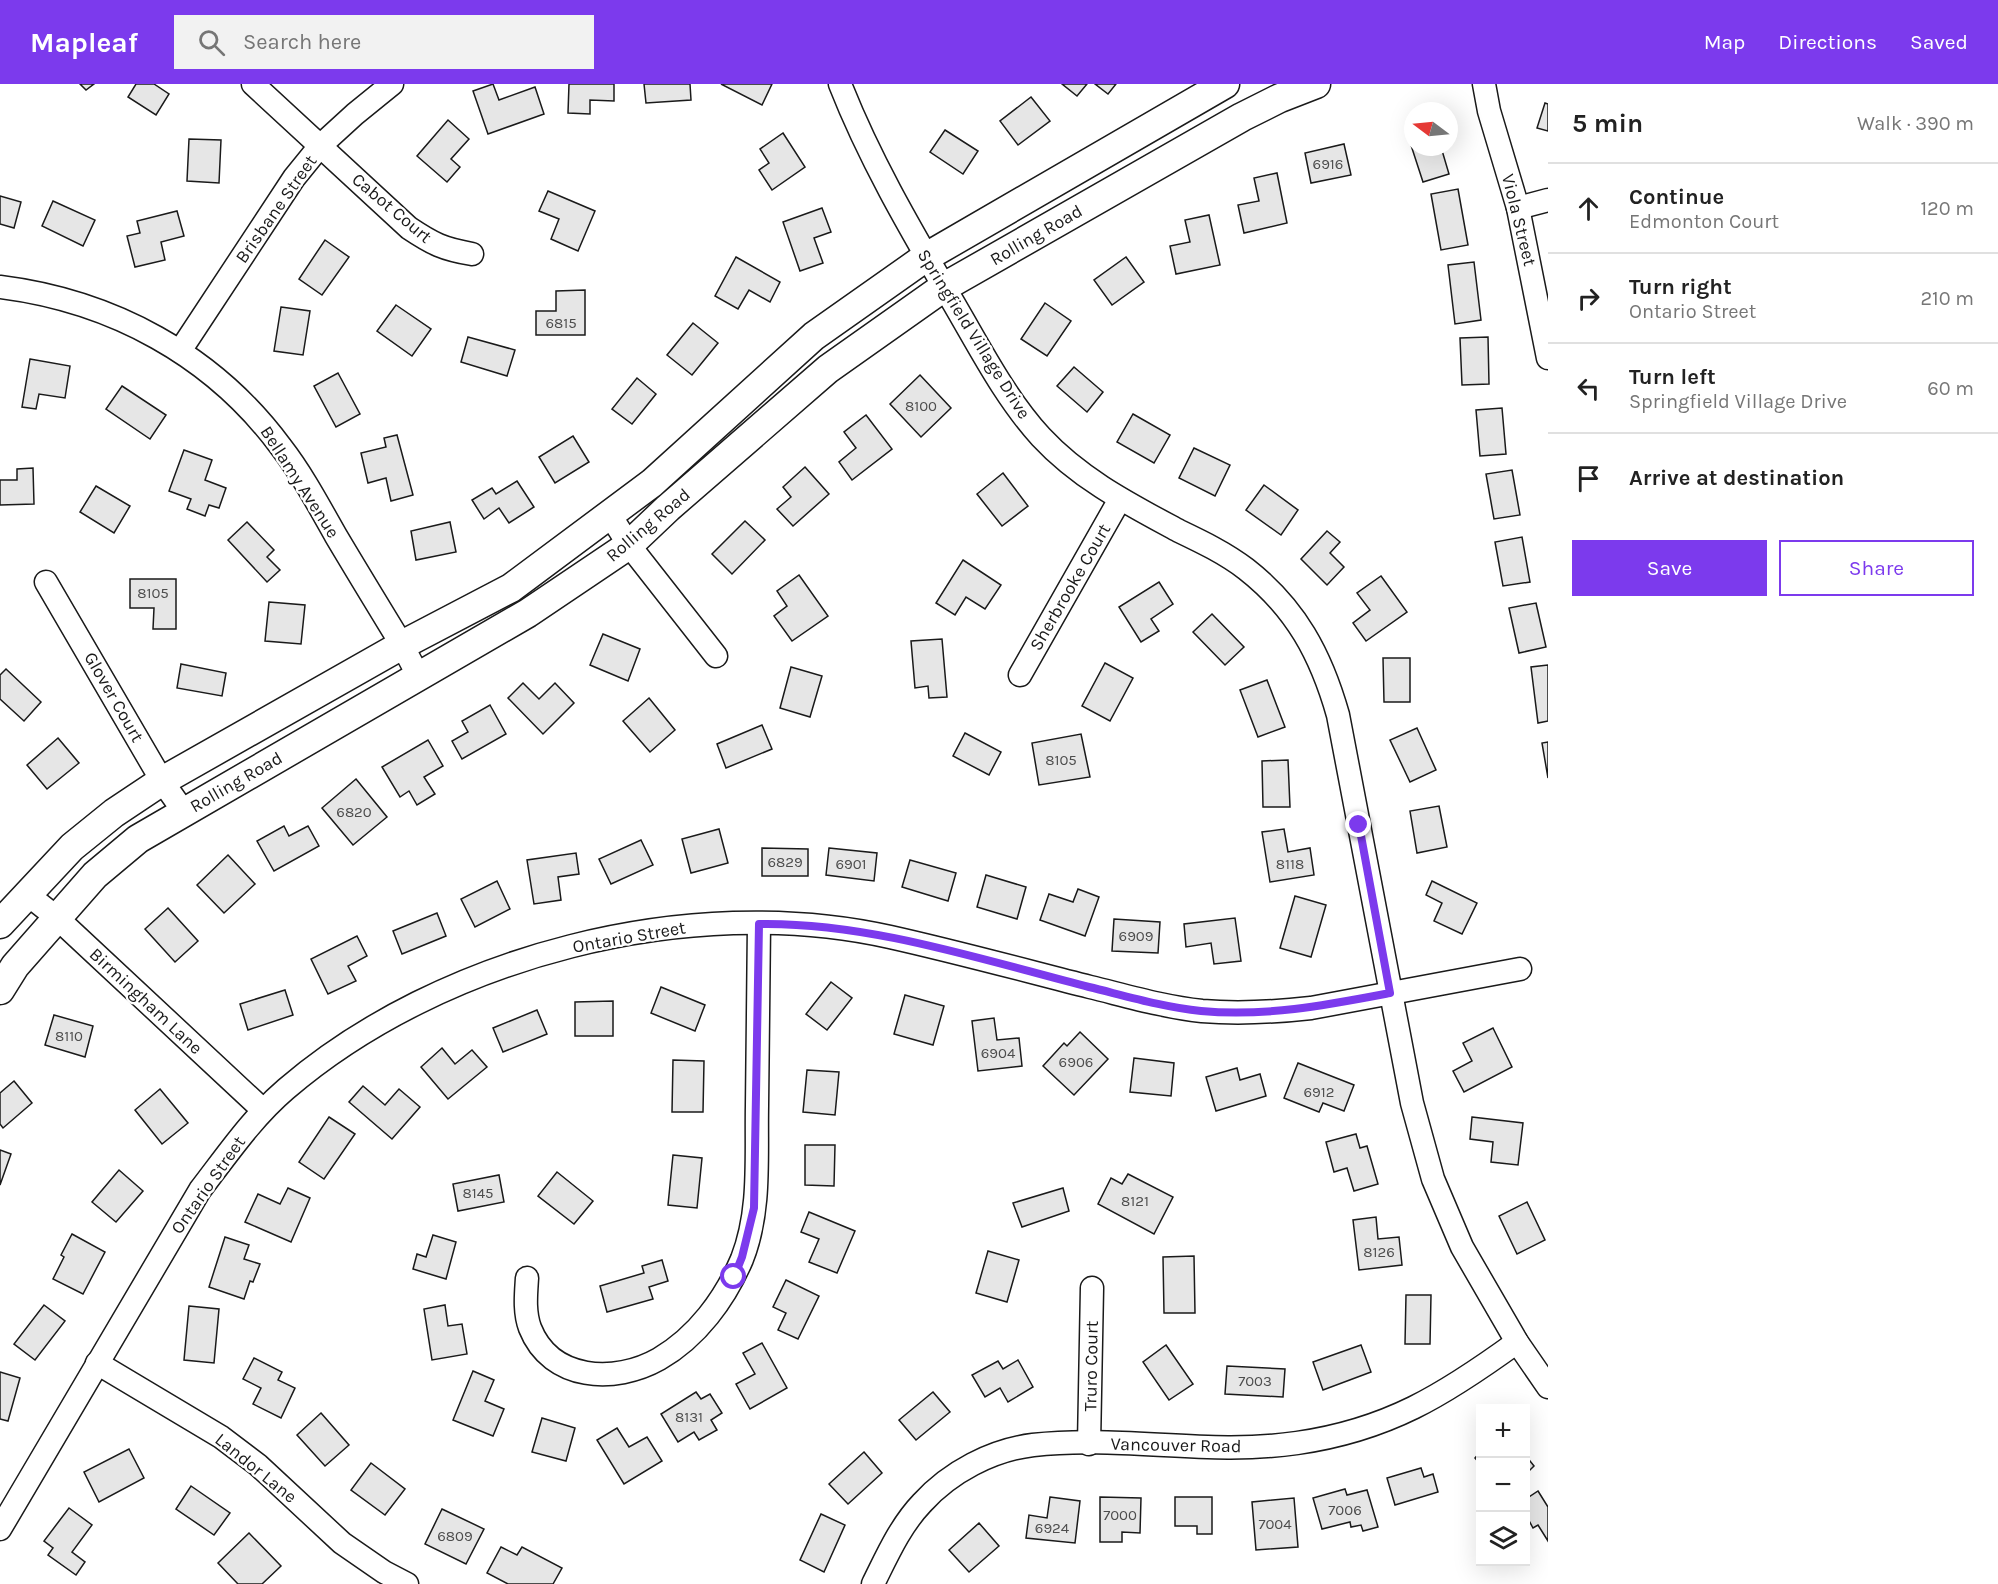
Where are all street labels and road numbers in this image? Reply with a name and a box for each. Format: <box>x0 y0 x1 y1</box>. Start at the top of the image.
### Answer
street label: Brisbane Street <box>231 151 322 267</box>
street label: Cabot Court <box>348 168 437 248</box>
street label: Viola Street <box>1497 172 1541 268</box>
street label: Rolling Road <box>986 200 1086 270</box>
street label: Springfield Village Drive <box>913 245 1035 423</box>
street label: Bellamy Avenue <box>256 422 344 542</box>
street label: Rolling Road <box>601 483 695 567</box>
street label: Sherbrooke Court <box>1025 519 1115 654</box>
street label: Glover Court <box>79 648 149 746</box>
street label: Rolling Road <box>186 747 286 817</box>
street label: Ontario Street <box>571 916 688 958</box>
street label: Birmingham Lane <box>85 943 207 1059</box>
street label: Ontario Street <box>166 1132 250 1238</box>
street label: Truro Court <box>1079 1320 1103 1412</box>
street label: Landor Lane <box>211 1428 301 1508</box>
street label: Vancouver Road <box>1110 1433 1242 1457</box>

